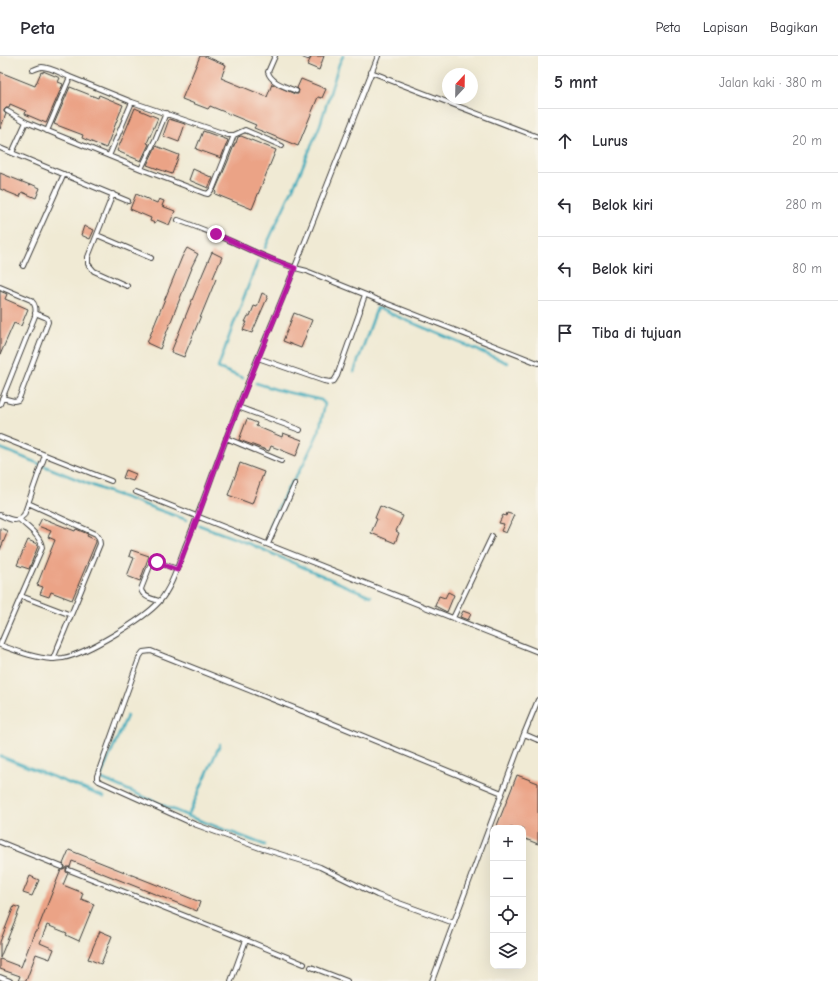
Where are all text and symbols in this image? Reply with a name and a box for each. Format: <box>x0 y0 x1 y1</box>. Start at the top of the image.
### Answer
text: Peta <box>20 17 55 39</box>
text: Peta <box>656 19 681 36</box>
text: Lapisan <box>703 19 748 36</box>
text: Bagikan <box>770 19 818 36</box>
north arrow <box>442 68 478 104</box>
text: 5 mnt <box>554 73 597 92</box>
text: Jalan kaki · 380 m <box>719 75 822 90</box>
icon: ahead <box>554 130 576 152</box>
text: Lurus <box>592 132 628 150</box>
text: 20 m <box>792 133 822 148</box>
icon: left <box>554 194 576 216</box>
text: Belok kiri <box>592 196 653 214</box>
text: 280 m <box>785 197 822 212</box>
route end <box>207 225 225 243</box>
icon: left <box>554 258 576 280</box>
text: Belok kiri <box>592 260 653 278</box>
text: 80 m <box>792 261 822 276</box>
icon: arrive <box>554 322 576 344</box>
text: Tiba di tujuan <box>592 324 681 342</box>
route start <box>148 553 166 571</box>
map controls <box>490 825 526 969</box>
button: + <box>490 825 526 861</box>
button: − <box>490 861 526 897</box>
button: locate <box>490 897 526 933</box>
button: layers <box>490 933 526 969</box>

